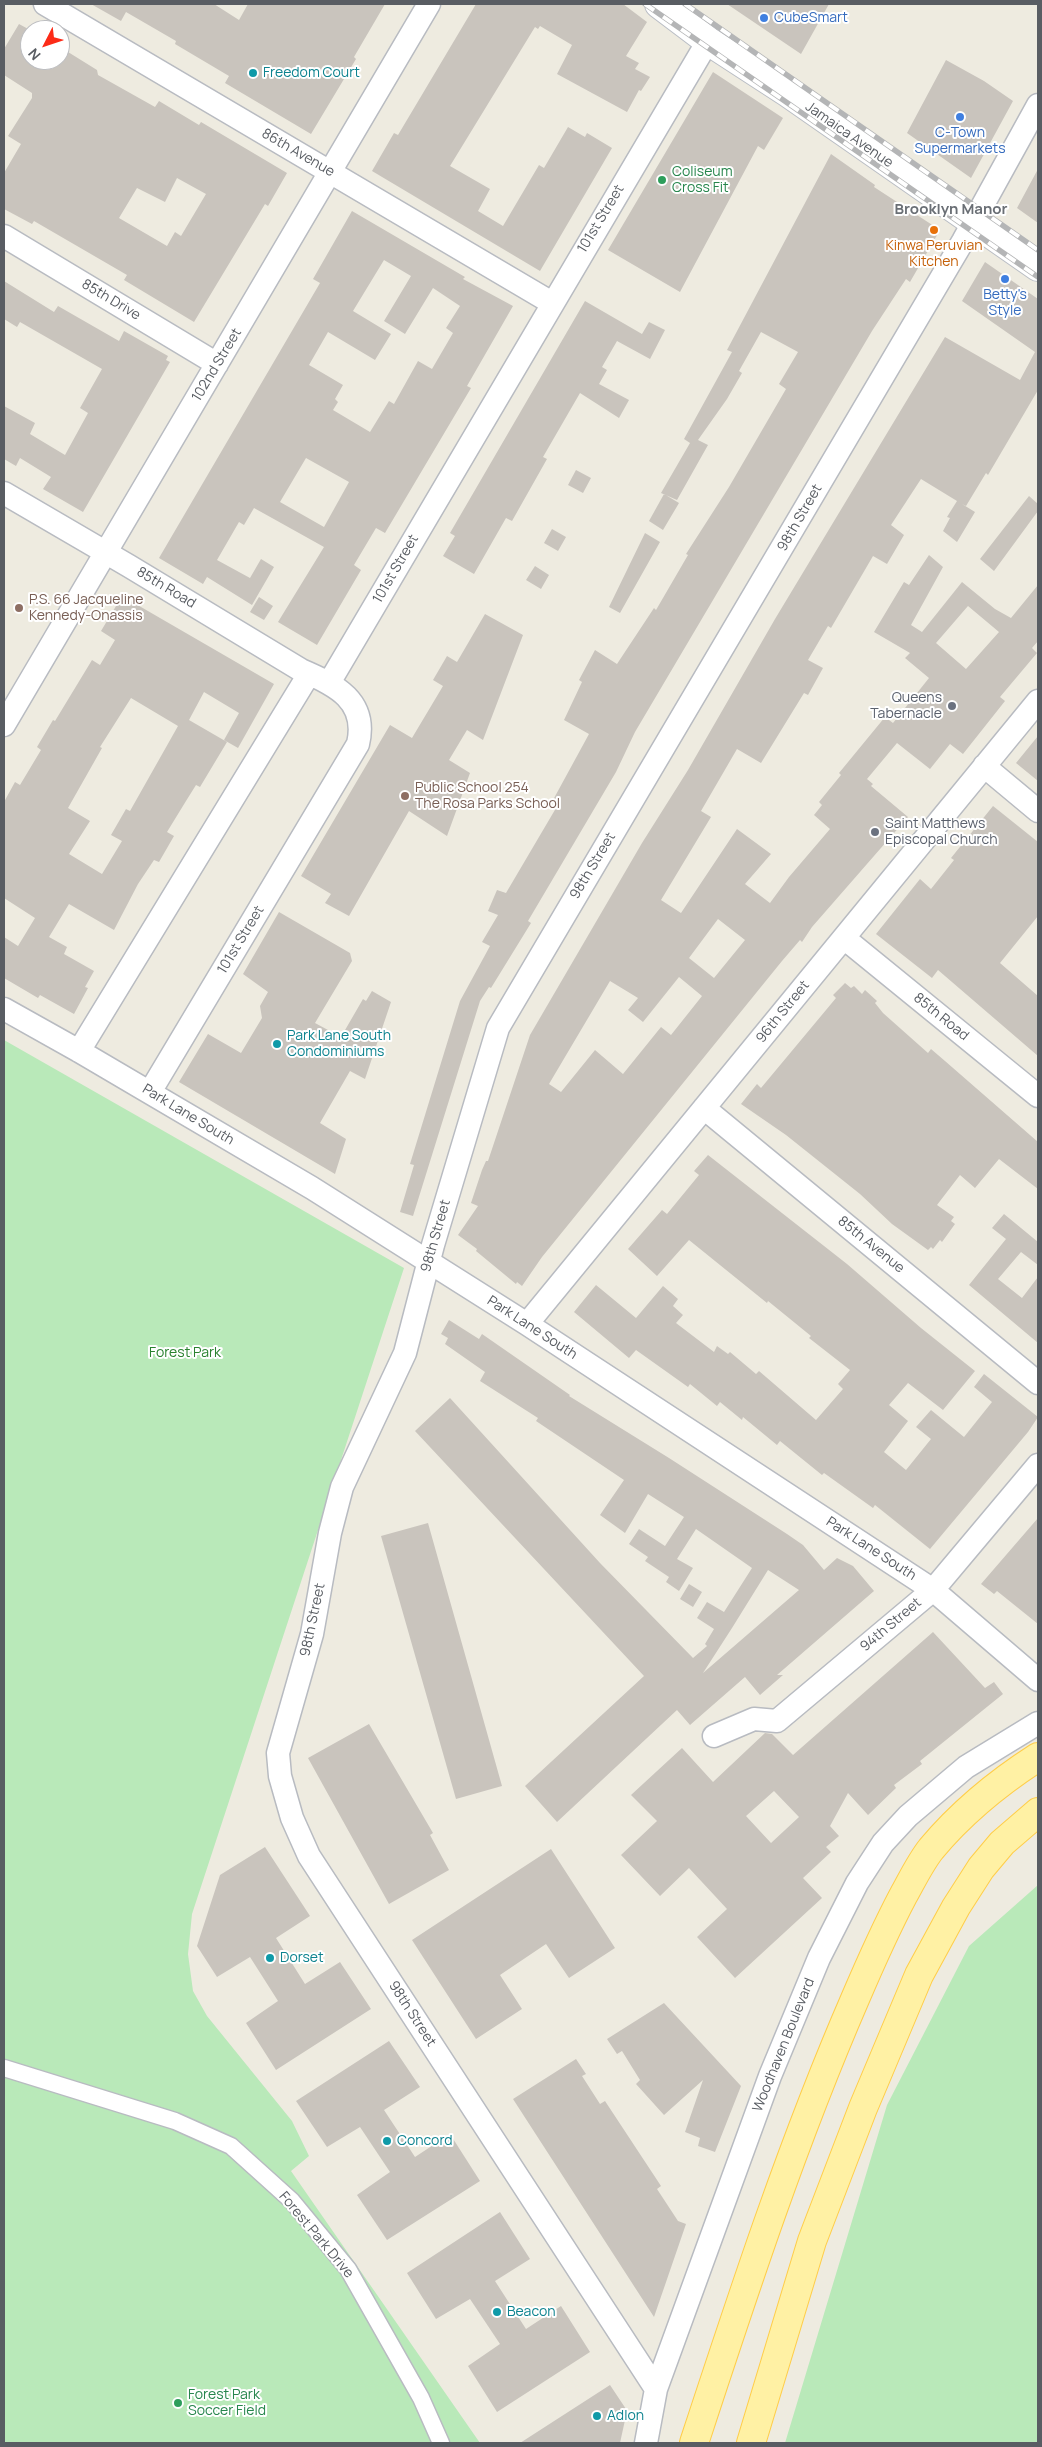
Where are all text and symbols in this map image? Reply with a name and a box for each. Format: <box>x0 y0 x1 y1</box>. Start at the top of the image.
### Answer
place label: CubeSmart <box>774 10 848 26</box>
marker: CubeSmart <box>758 12 770 24</box>
north arrow <box>20 20 70 70</box>
text: N <box>24 44 45 65</box>
place label: Freedom Court <box>263 65 360 81</box>
marker: Freedom Court <box>247 67 259 79</box>
street label: Jamaica Avenue <box>802 98 896 172</box>
marker: C‑Town Supermarkets <box>954 111 966 123</box>
street label: 86th Avenue <box>259 125 337 181</box>
place label: C‑Town Supermarkets <box>914 125 1006 158</box>
place label: Coliseum Cross Fit <box>672 164 733 196</box>
marker: Coliseum Cross Fit <box>656 174 668 186</box>
street label: 101st Street <box>574 182 628 256</box>
district label: Brooklyn Manor <box>895 201 1007 219</box>
marker: Kinwa Peruvian Kitchen <box>928 224 940 236</box>
place label: Kinwa Peruvian Kitchen <box>885 238 983 270</box>
marker: Betty's Style <box>999 273 1011 285</box>
street label: 85th Drive <box>79 276 143 324</box>
place label: Betty's Style <box>983 287 1027 320</box>
street label: 102nd Street <box>189 325 245 405</box>
street label: 98th Street <box>774 481 826 555</box>
street label: 101st Street <box>370 532 422 606</box>
street label: 85th Road <box>133 564 199 612</box>
place label: P.S. 66 Jacqueline Kennedy-Onassis <box>29 592 143 624</box>
marker: P.S. 66 Jacqueline Kennedy-Onassis <box>13 602 25 614</box>
place label: Queens Tabernacle <box>870 690 942 722</box>
marker: Queens Tabernacle <box>946 700 958 712</box>
place label: Public School 254 The Rosa Parks School <box>415 780 560 812</box>
marker: Public School 254 The Rosa Parks School <box>399 790 411 802</box>
place label: Saint Matthews Episcopal Church <box>885 816 997 849</box>
marker: Saint Matthews Episcopal Church <box>869 826 881 838</box>
street label: 98th Street <box>567 830 619 902</box>
street label: 101st Street <box>214 903 268 977</box>
street label: 96th Street <box>753 977 813 1047</box>
street label: 85th Road <box>910 990 972 1044</box>
place label: Park Lane South Condominiums <box>287 1028 391 1060</box>
marker: Park Lane South Condominiums <box>271 1038 283 1050</box>
street label: Park Lane South <box>139 1081 237 1149</box>
street label: 98th Street <box>418 1198 454 1274</box>
street label: 85th Avenue <box>834 1213 908 1277</box>
street label: Park Lane South <box>484 1293 580 1363</box>
park label: Forest Park <box>149 1345 221 1361</box>
street label: Park Lane South <box>823 1514 919 1584</box>
street label: 98th Street <box>297 1582 329 1658</box>
street label: 94th Street <box>857 1595 925 1655</box>
place label: Dorset <box>280 1950 324 1966</box>
marker: Dorset <box>264 1952 276 1964</box>
street label: Woodhaven Boulevard <box>749 1976 819 2114</box>
street label: 98th Street <box>385 1978 439 2050</box>
place label: Concord <box>397 2133 453 2149</box>
marker: Concord <box>381 2135 393 2147</box>
street label: Forest Park Drive <box>275 2188 357 2282</box>
place label: Beacon <box>507 2304 556 2320</box>
marker: Beacon <box>491 2306 503 2318</box>
place label: Forest Park Soccer Field <box>188 2387 266 2420</box>
marker: Forest Park Soccer Field <box>172 2397 184 2409</box>
place label: Adlon <box>607 2408 644 2424</box>
marker: Adlon <box>591 2410 603 2422</box>

